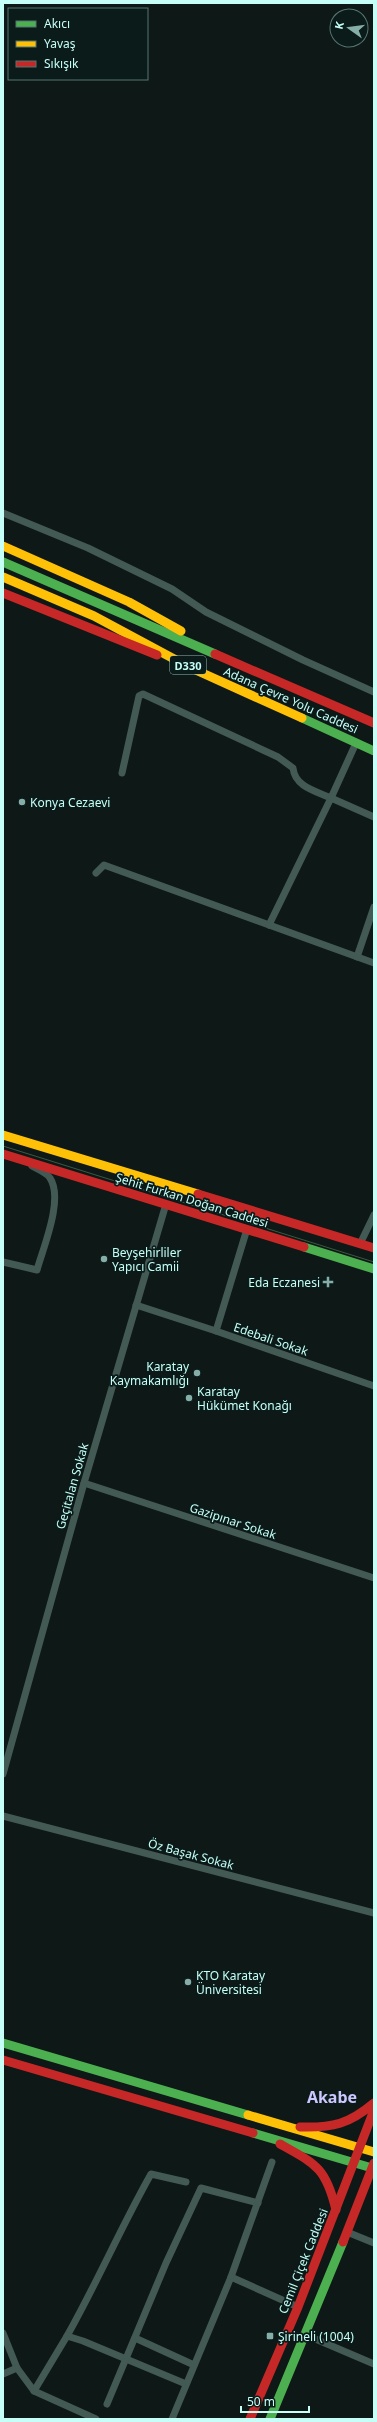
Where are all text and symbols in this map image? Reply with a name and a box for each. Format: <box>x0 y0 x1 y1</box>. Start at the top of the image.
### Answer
legend <box>8 8 148 80</box>
north arrow <box>329 8 369 48</box>
text: Akıcı <box>44 15 70 32</box>
text: K <box>331 19 347 31</box>
text: Yavaş <box>44 35 76 52</box>
text: Sıkışık <box>44 55 79 72</box>
road number: D330 <box>170 656 206 674</box>
street label: Adana Çevre Yolu Caddesi <box>221 663 361 737</box>
place label: Konya Cezaevi <box>30 794 110 811</box>
marker: Konya Cezaevi <box>17 797 27 807</box>
street label: Şehit Furkan Doğan Caddesi <box>114 1169 270 1231</box>
place label: Beyşehirliler Yapıcı Camii <box>112 1244 181 1275</box>
marker: Beyşehirliler Yapıcı Camii <box>99 1254 109 1264</box>
place label: Eda Eczanesi <box>248 1274 320 1291</box>
marker: Eda Eczanesi <box>323 1277 333 1287</box>
street label: Edebali Sokak <box>232 1318 311 1360</box>
place label: Karatay Kaymakamlığı <box>110 1358 190 1389</box>
marker: Karatay Kaymakamlığı <box>192 1368 202 1378</box>
place label: Karatay Hükümet Konağı <box>197 1383 292 1414</box>
marker: Karatay Hükümet Konağı <box>184 1393 194 1403</box>
street label: Geçitalan Sokak <box>52 1440 93 1531</box>
street label: Gazipınar Sokak <box>187 1499 279 1543</box>
street label: Öz Başak Sokak <box>146 1834 236 1874</box>
place label: KTO Karatay Üniversitesi <box>196 1967 266 1998</box>
marker: KTO Karatay Üniversitesi <box>183 1977 193 1987</box>
district label: Akabe <box>307 2086 357 2108</box>
street label: Cemil Çiçek Caddesi <box>274 2206 332 2316</box>
place label: Şirineli (1004) <box>278 2328 354 2345</box>
marker: Şirineli (1004) <box>265 2331 275 2341</box>
scale bar <box>241 2388 309 2414</box>
text: 50 m <box>247 2393 275 2410</box>

